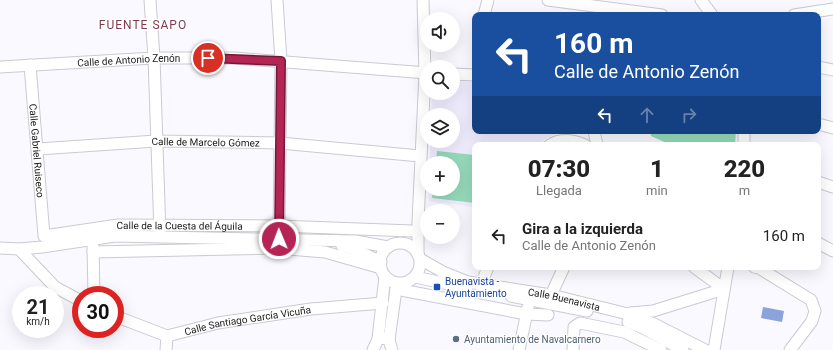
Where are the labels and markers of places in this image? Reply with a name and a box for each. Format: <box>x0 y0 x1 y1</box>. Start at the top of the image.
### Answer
pin <box>191 41 225 75</box>
place label: Buenavista - Ayuntamiento <box>445 276 507 299</box>
marker: Buenavista - Ayuntamiento <box>432 282 442 292</box>
marker: Ayuntamiento de Navalcarnero <box>451 334 461 344</box>
place label: Ayuntamiento de Navalcarnero <box>464 334 601 345</box>

